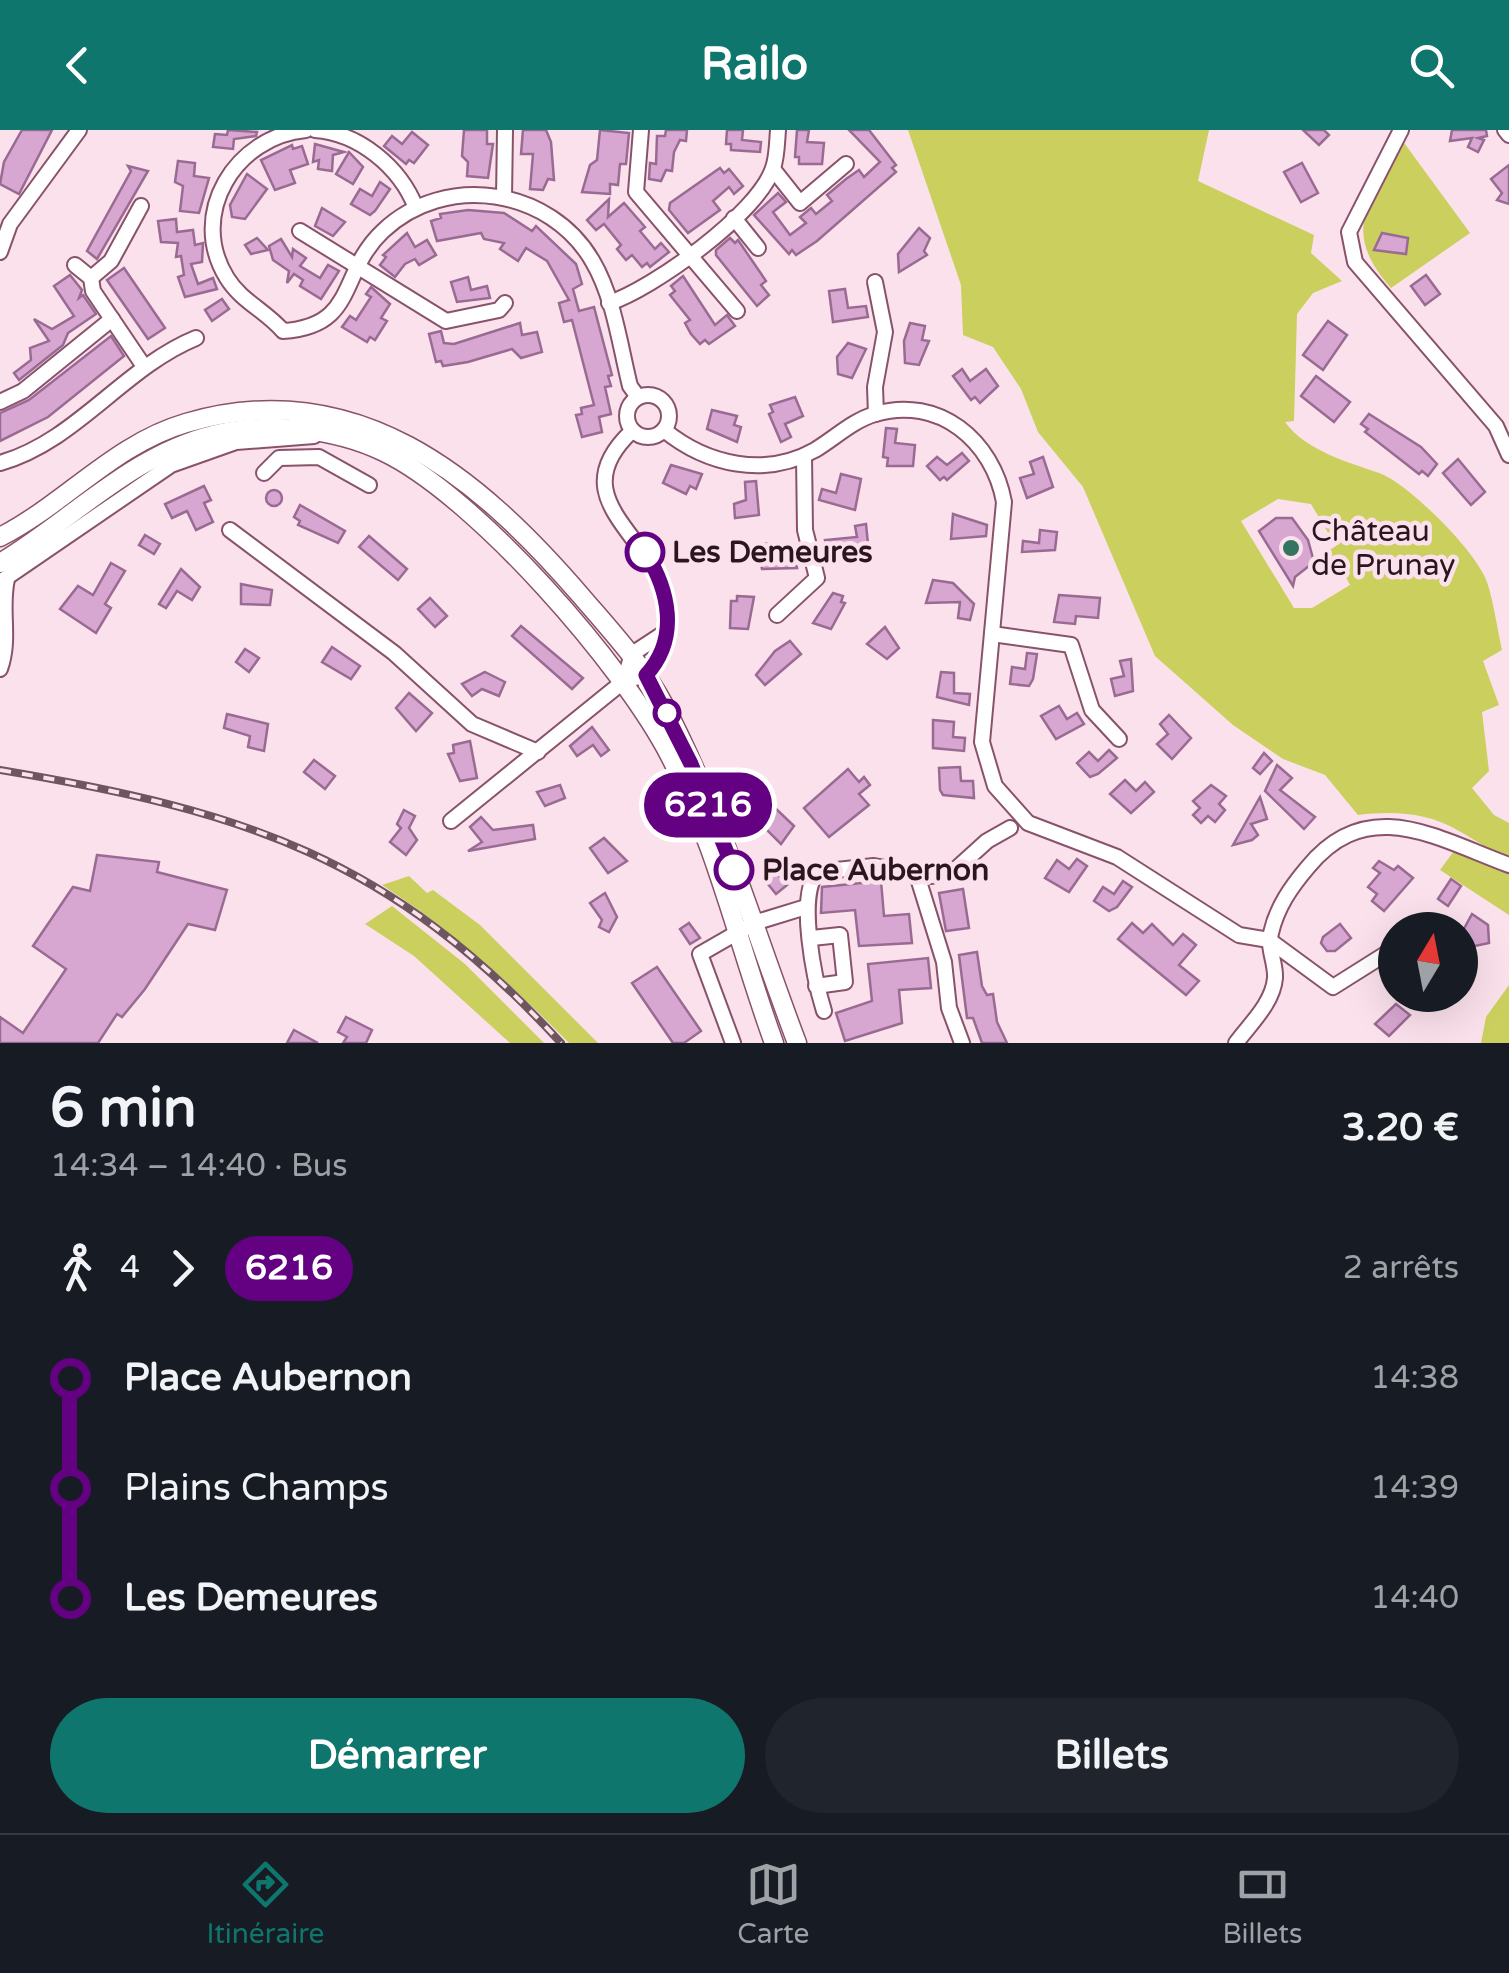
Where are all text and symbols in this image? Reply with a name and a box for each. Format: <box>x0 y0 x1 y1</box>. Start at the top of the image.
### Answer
icon: back <box>50 38 105 93</box>
text: Railo <box>701 38 808 92</box>
icon: search <box>1404 38 1459 93</box>
place label: Château de Prunay <box>1311 513 1455 584</box>
marker: Les Demeures <box>626 533 664 571</box>
place label: Les Demeures <box>672 534 873 571</box>
marker: Château de Prunay <box>1280 537 1302 559</box>
unlabelled marker <box>654 700 680 726</box>
line badge: 6216 <box>638 772 778 838</box>
text: 6216 <box>664 784 752 826</box>
marker: Place Aubernon <box>715 851 753 889</box>
place label: Place Aubernon <box>762 852 989 889</box>
north arrow <box>1378 912 1478 1012</box>
map controls <box>1378 912 1478 1012</box>
text: 6 min <box>50 1076 197 1142</box>
text: 3.20 € <box>1342 1105 1459 1151</box>
text: 14:34 – 14:40 · Bus <box>50 1147 348 1185</box>
icon: walk <box>50 1241 105 1296</box>
icon: forward <box>155 1241 210 1296</box>
text: 6216 <box>245 1247 333 1289</box>
text: 4 <box>120 1249 140 1287</box>
text: 2 arrêts <box>1343 1249 1459 1287</box>
text: Place Aubernon <box>124 1355 412 1401</box>
text: 14:38 <box>1370 1359 1459 1397</box>
text: Plains Champs <box>124 1465 389 1511</box>
text: 14:39 <box>1370 1469 1459 1507</box>
text: Les Demeures <box>124 1575 378 1621</box>
text: 14:40 <box>1370 1579 1459 1617</box>
button: Démarrer <box>50 1698 745 1813</box>
button: Billets <box>765 1698 1459 1813</box>
tab: Itinéraire <box>206 1857 324 1951</box>
tab: Carte <box>737 1857 809 1951</box>
tab: Billets <box>1222 1857 1303 1951</box>

